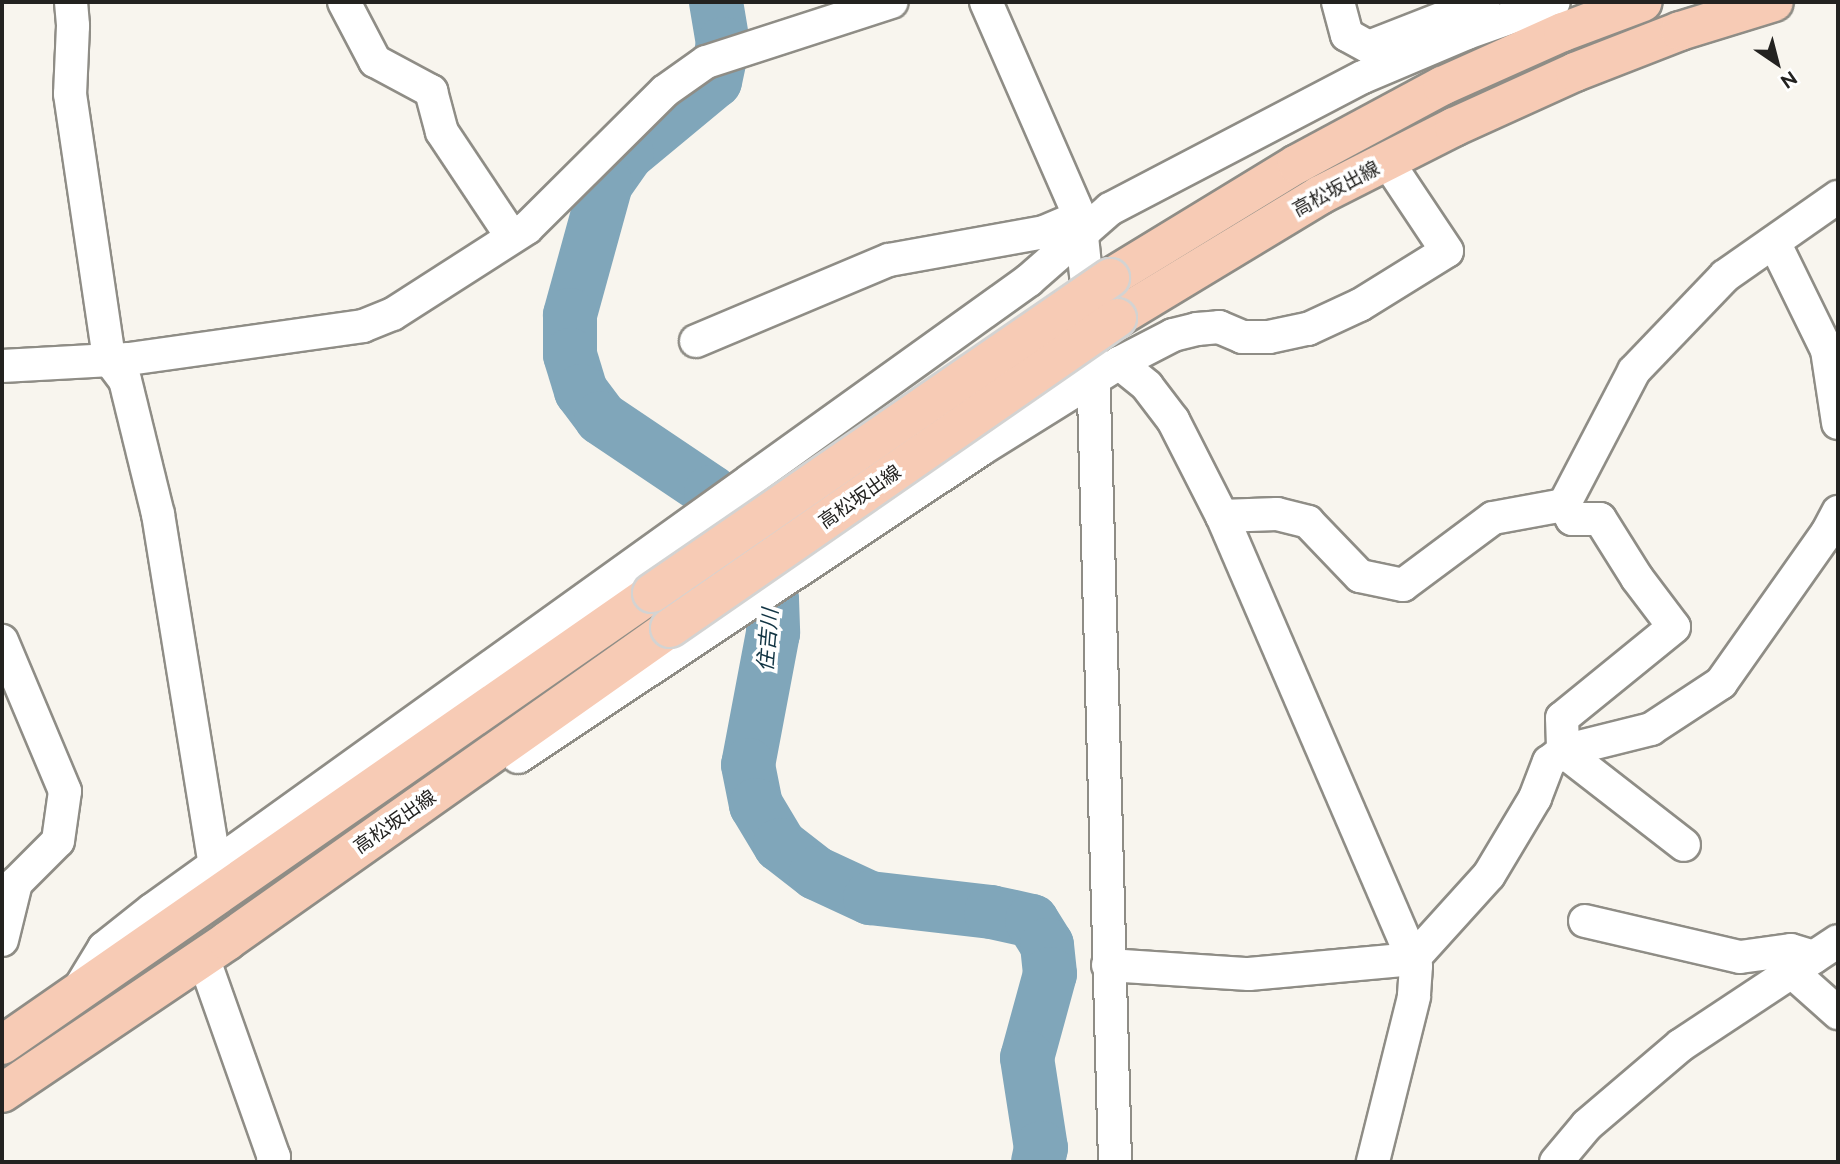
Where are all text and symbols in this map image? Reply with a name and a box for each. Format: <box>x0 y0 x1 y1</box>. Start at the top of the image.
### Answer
north arrow <box>1742 28 1812 98</box>
text: N <box>1777 67 1801 93</box>
street label: 高松坂出線 <box>1289 157 1383 221</box>
street label: 高松坂出線 <box>815 460 905 534</box>
water label: 住吉川 <box>753 608 783 672</box>
street label: 高松坂出線 <box>350 785 440 859</box>

